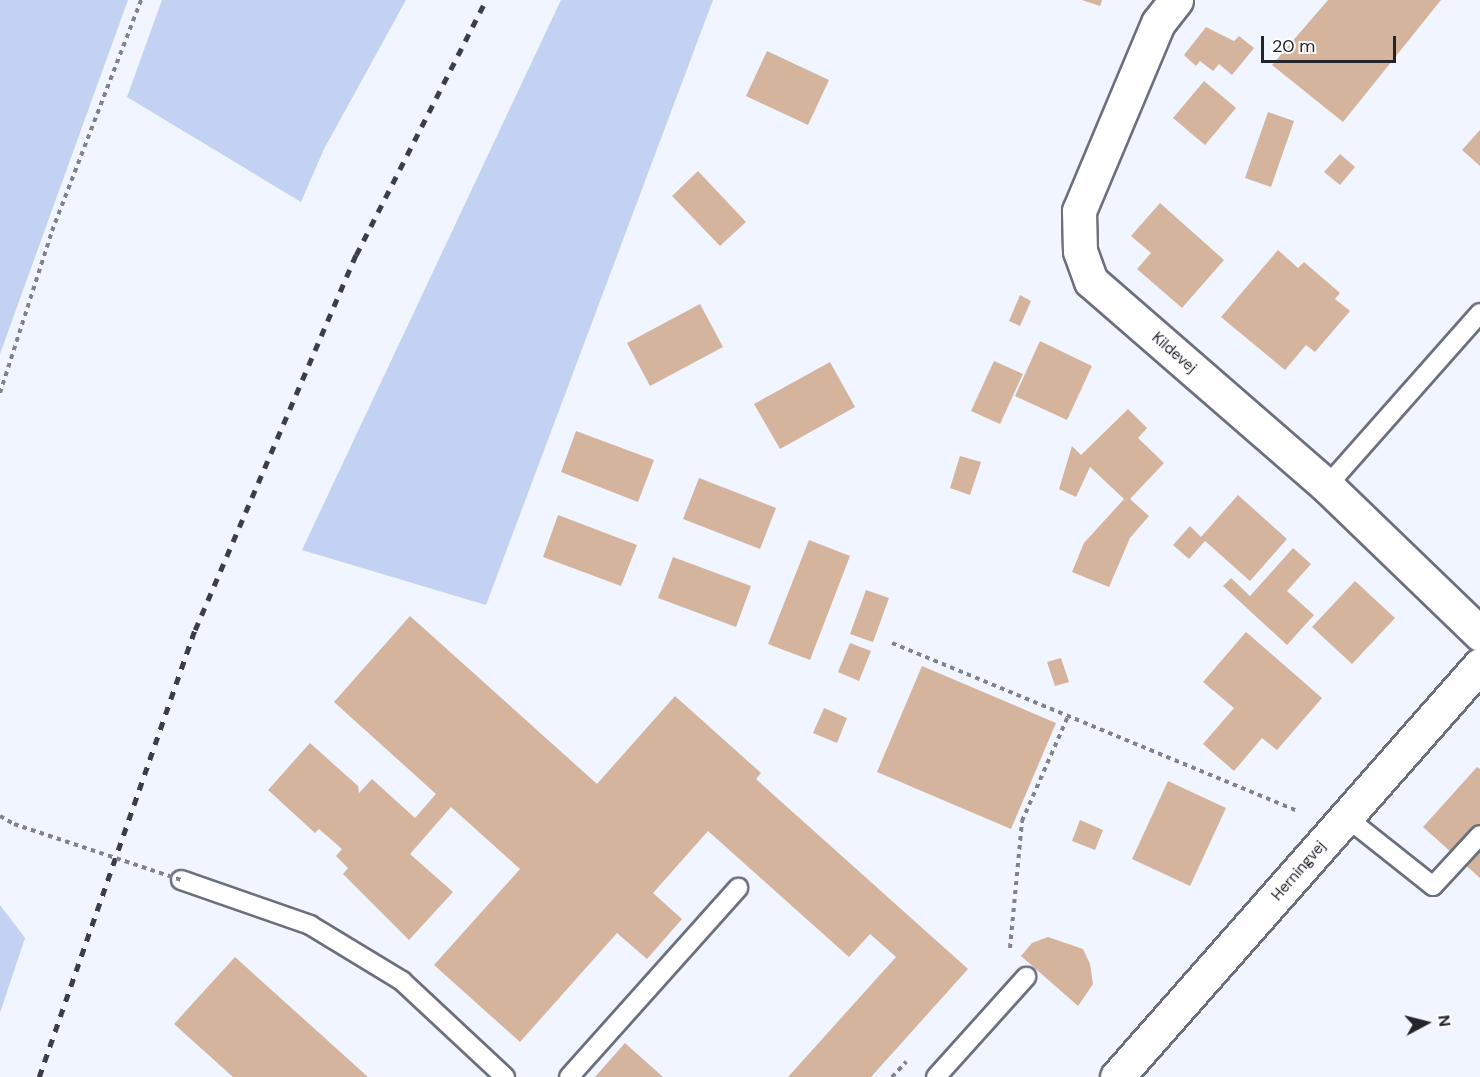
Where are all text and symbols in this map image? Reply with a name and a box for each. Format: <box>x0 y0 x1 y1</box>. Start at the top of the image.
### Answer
scale bar <box>1264 24 1399 62</box>
text: 20 m <box>1272 34 1315 58</box>
street label: Kildevej <box>1148 329 1200 377</box>
street label: Herningvej <box>1268 837 1330 905</box>
north arrow <box>1396 993 1456 1053</box>
text: N <box>1433 1014 1455 1028</box>

